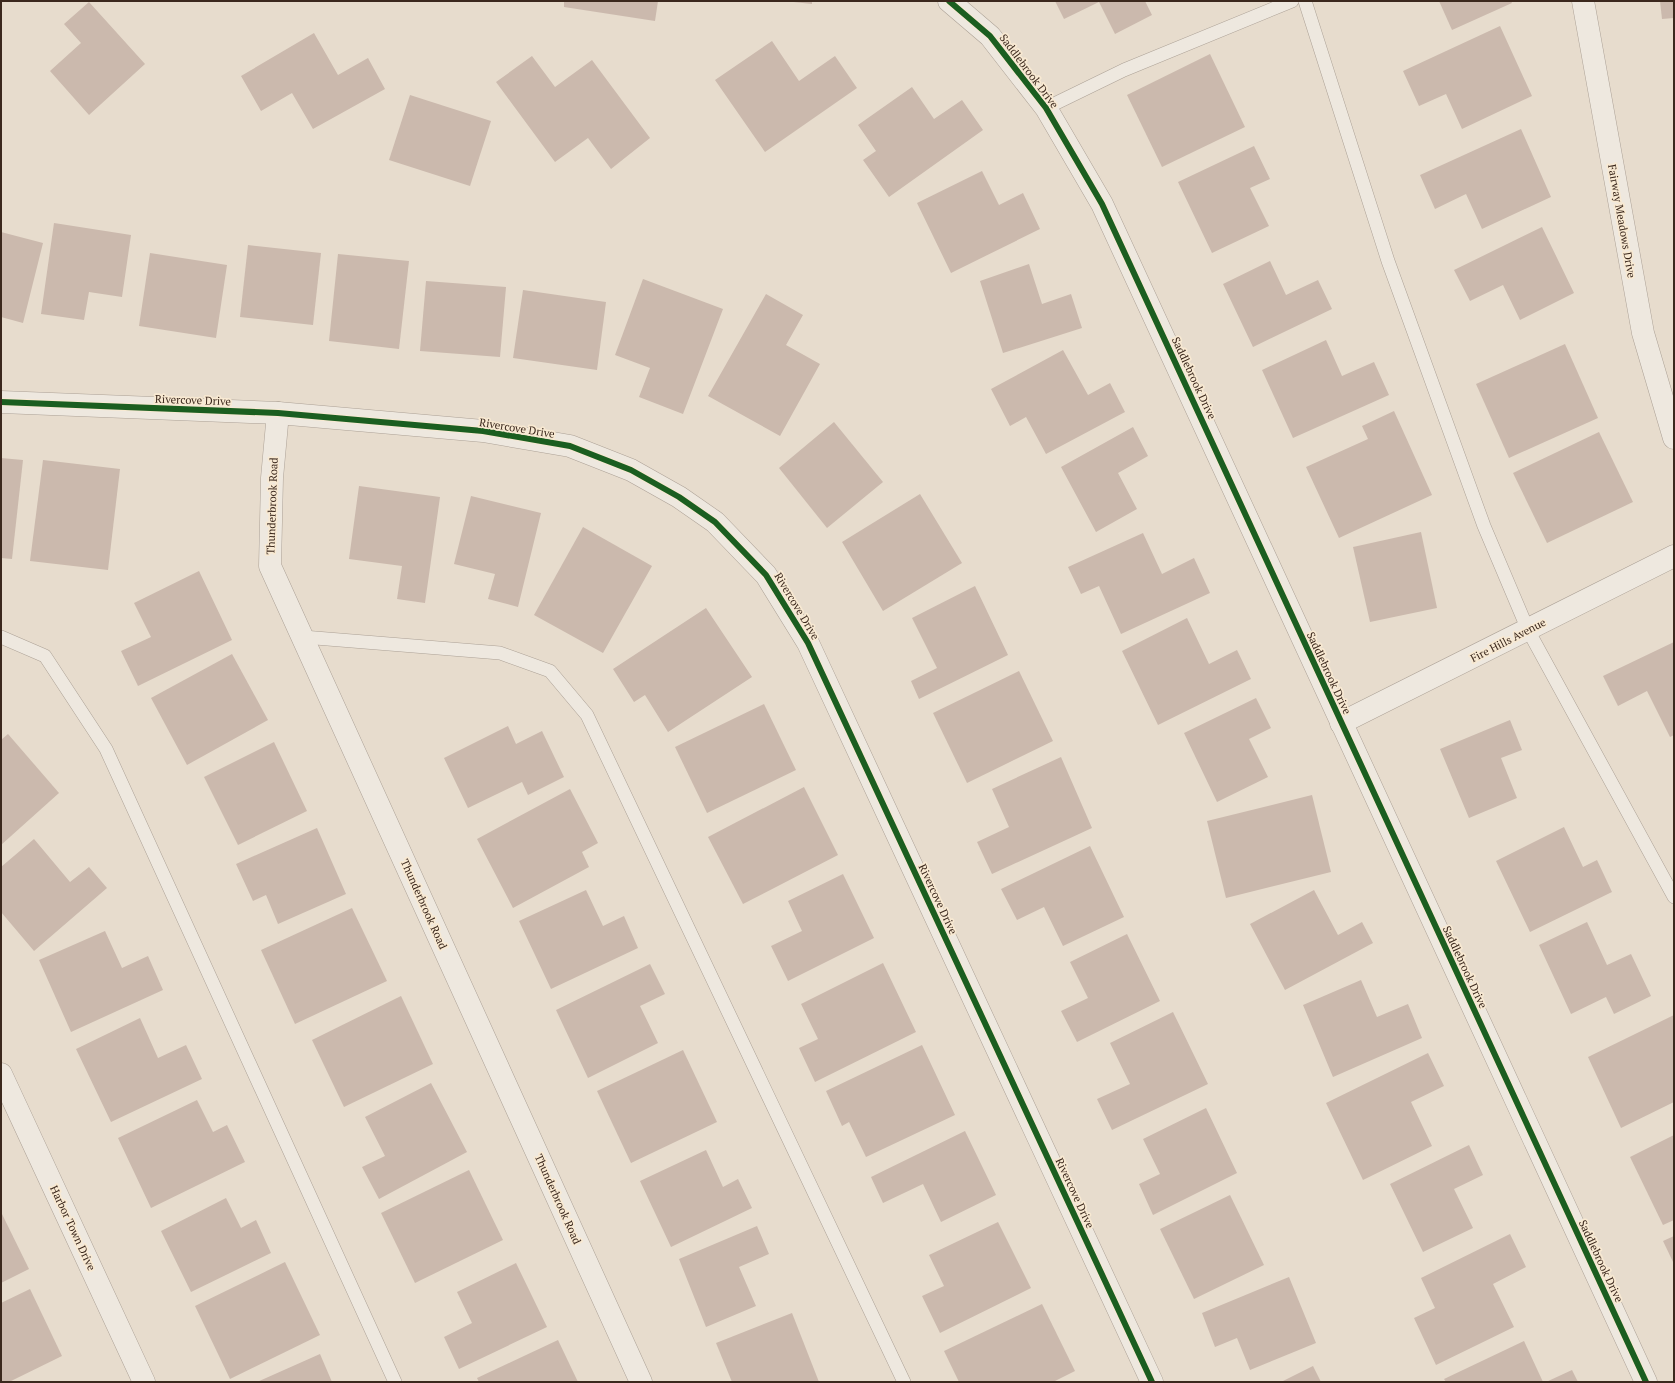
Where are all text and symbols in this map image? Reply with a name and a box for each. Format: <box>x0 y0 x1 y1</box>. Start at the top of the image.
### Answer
street label: Saddlebrook Drive <box>996 31 1062 111</box>
street label: Fairway Meadows Drive <box>1605 163 1639 279</box>
street label: Saddlebrook Drive <box>1169 334 1219 422</box>
street label: Rivercove Drive <box>155 392 232 408</box>
street label: Rivercove Drive <box>478 415 556 441</box>
street label: Thunderbrook Road <box>263 457 281 555</box>
street label: Rivercove Drive <box>771 570 823 643</box>
street label: Fire Hills Avenue <box>1468 615 1549 665</box>
street label: Saddlebrook Drive <box>1304 629 1354 717</box>
street label: Thunderbrook Road <box>398 857 450 951</box>
street label: Rivercove Drive <box>916 862 961 937</box>
street label: Saddlebrook Drive <box>1440 923 1490 1011</box>
street label: Thunderbrook Road <box>532 1152 584 1246</box>
street label: Rivercove Drive <box>1053 1156 1098 1231</box>
street label: Harbor Town Drive <box>47 1183 99 1273</box>
street label: Saddlebrook Drive <box>1576 1217 1626 1305</box>

